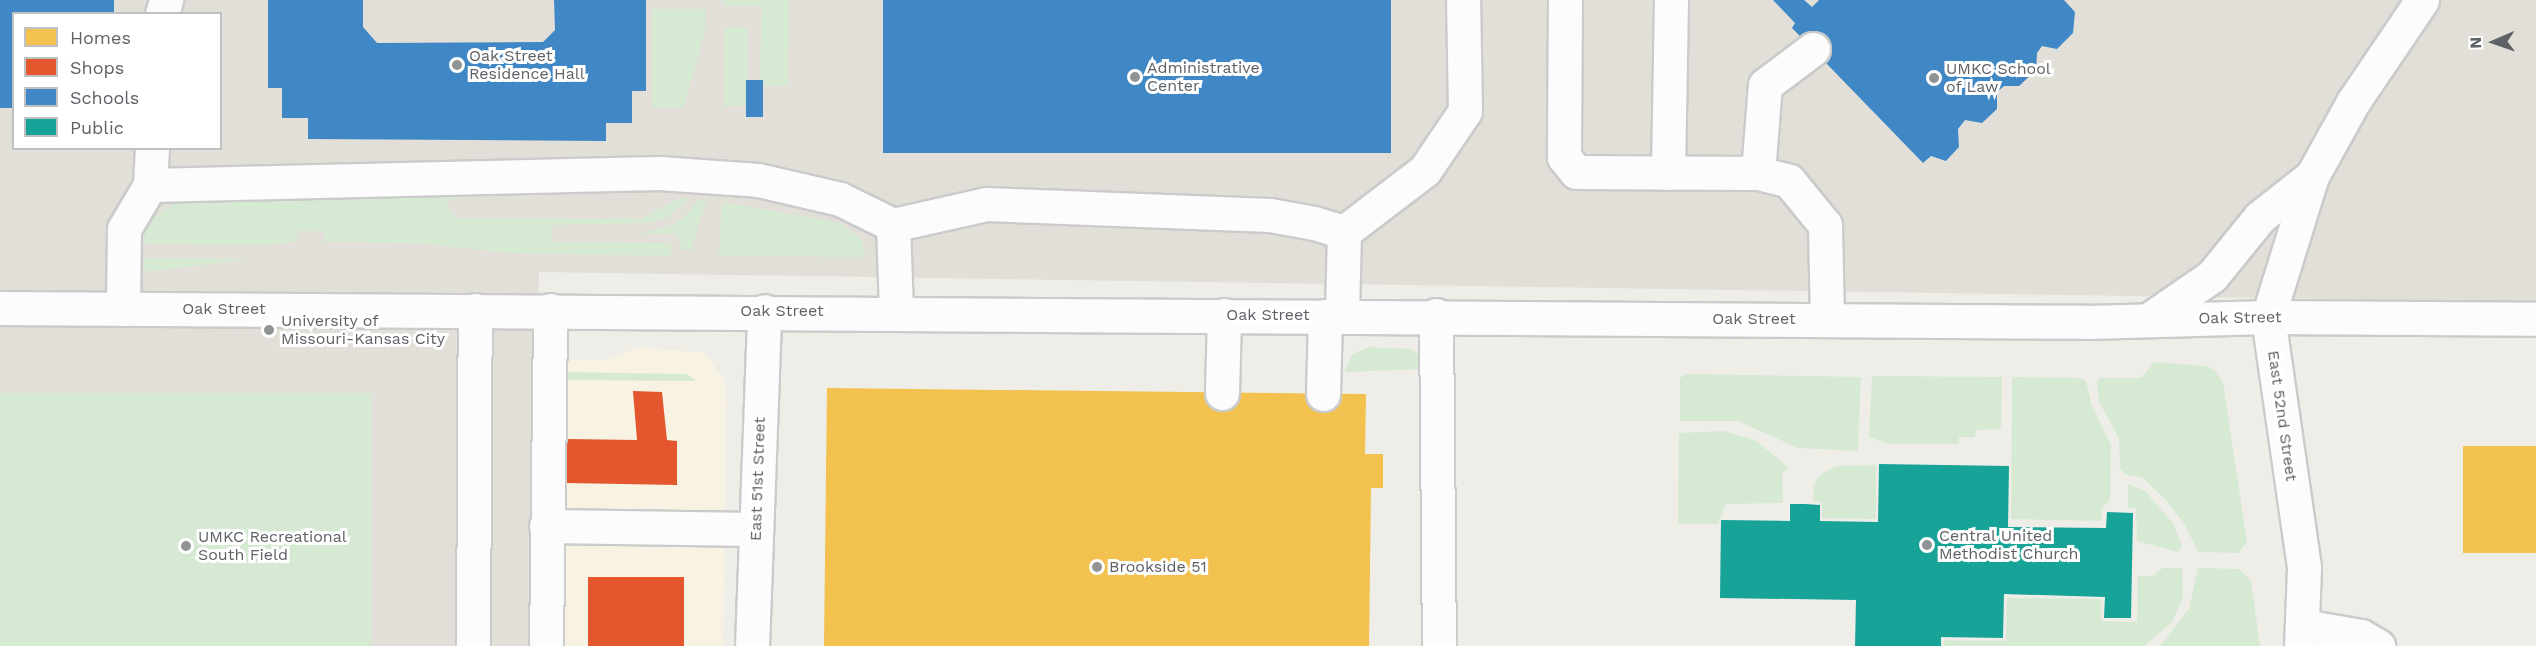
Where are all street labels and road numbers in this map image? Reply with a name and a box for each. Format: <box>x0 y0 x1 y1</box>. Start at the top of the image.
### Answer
street label: Oak Street <box>182 299 266 319</box>
street label: Oak Street <box>740 301 824 321</box>
street label: Oak Street <box>1226 305 1310 325</box>
street label: Oak Street <box>2198 308 2282 328</box>
street label: Oak Street <box>1712 309 1796 329</box>
street label: East 52nd Street <box>2263 349 2301 483</box>
street label: East 51st Street <box>746 417 770 541</box>

